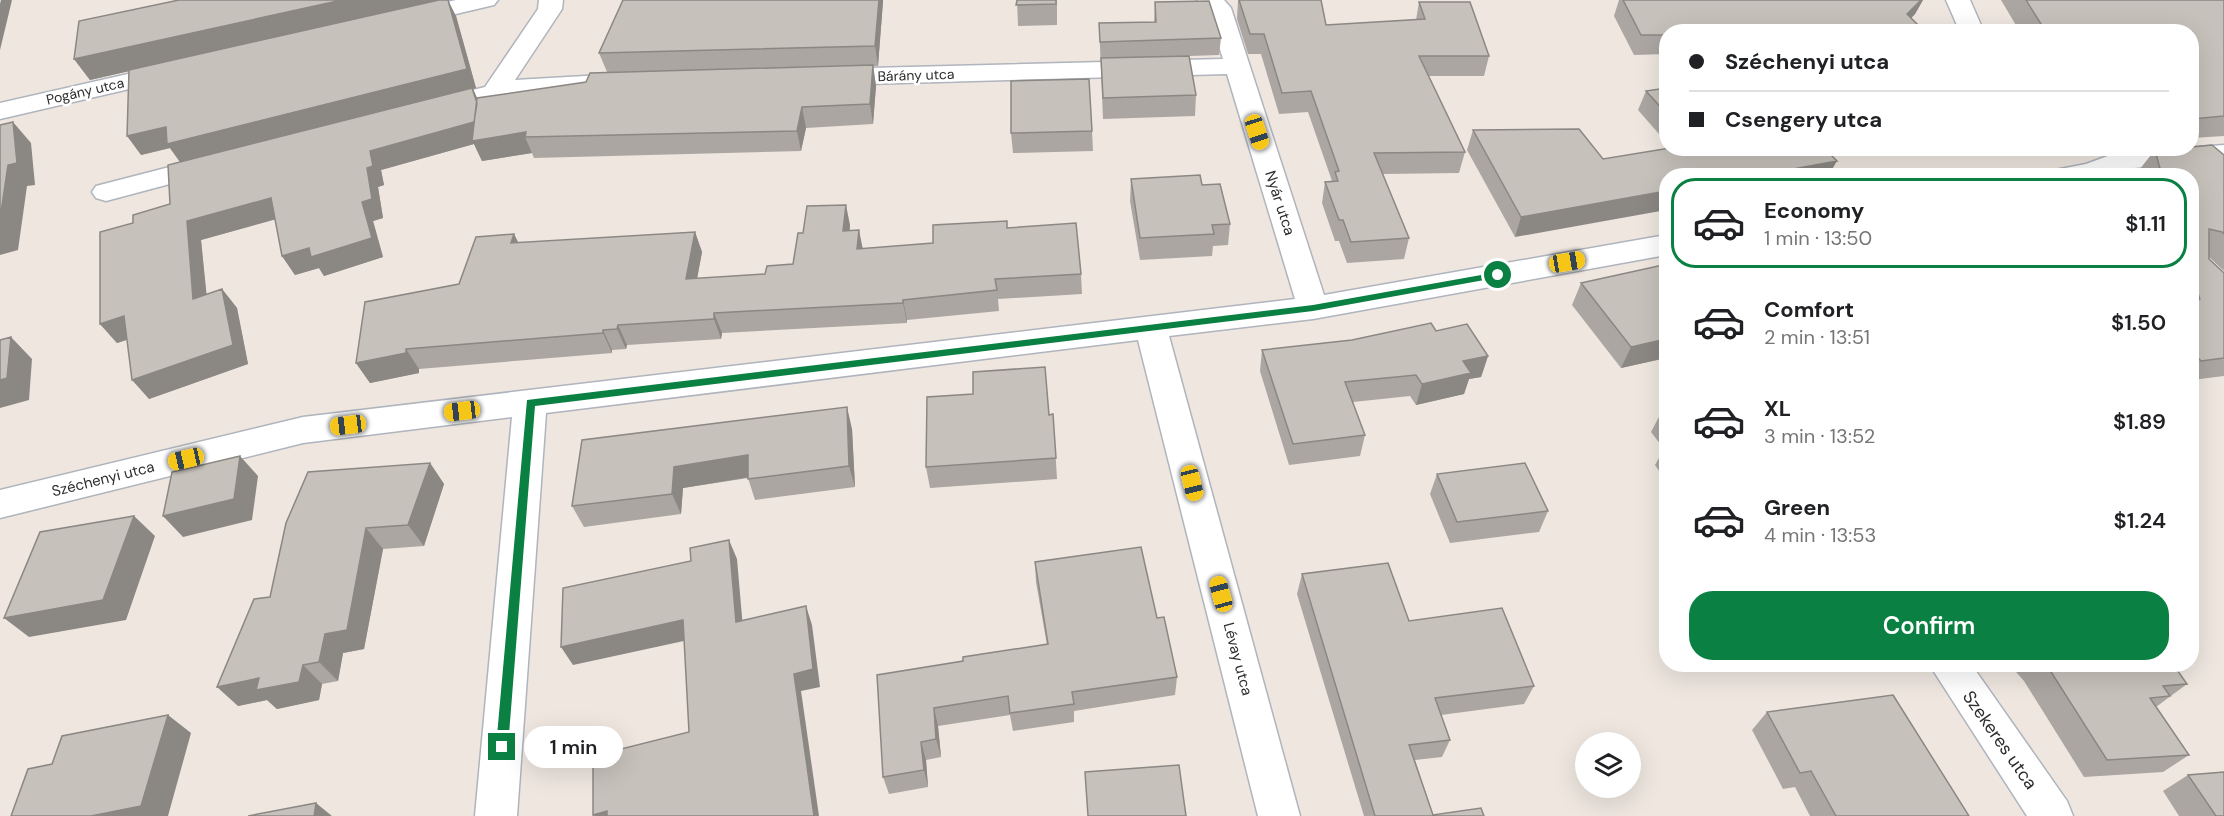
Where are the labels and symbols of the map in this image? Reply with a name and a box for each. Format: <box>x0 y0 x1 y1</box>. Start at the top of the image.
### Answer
street label: Bárány utca <box>877 65 955 85</box>
street label: Pogány utca <box>44 73 126 109</box>
car <box>1243 112 1271 152</box>
street label: Nyár utca <box>1260 168 1300 238</box>
car <box>1548 250 1586 274</box>
route start <box>1484 261 1511 288</box>
car <box>443 400 481 422</box>
car <box>329 414 367 436</box>
car <box>166 446 206 472</box>
street label: Széchenyi utca <box>50 457 156 501</box>
car <box>1179 463 1205 503</box>
car <box>1208 574 1234 614</box>
street label: Lévay utca <box>1219 620 1257 698</box>
street label: Szekeres utca <box>1957 686 2043 794</box>
callout: 1 min <box>523 726 622 768</box>
route end <box>488 733 515 760</box>

